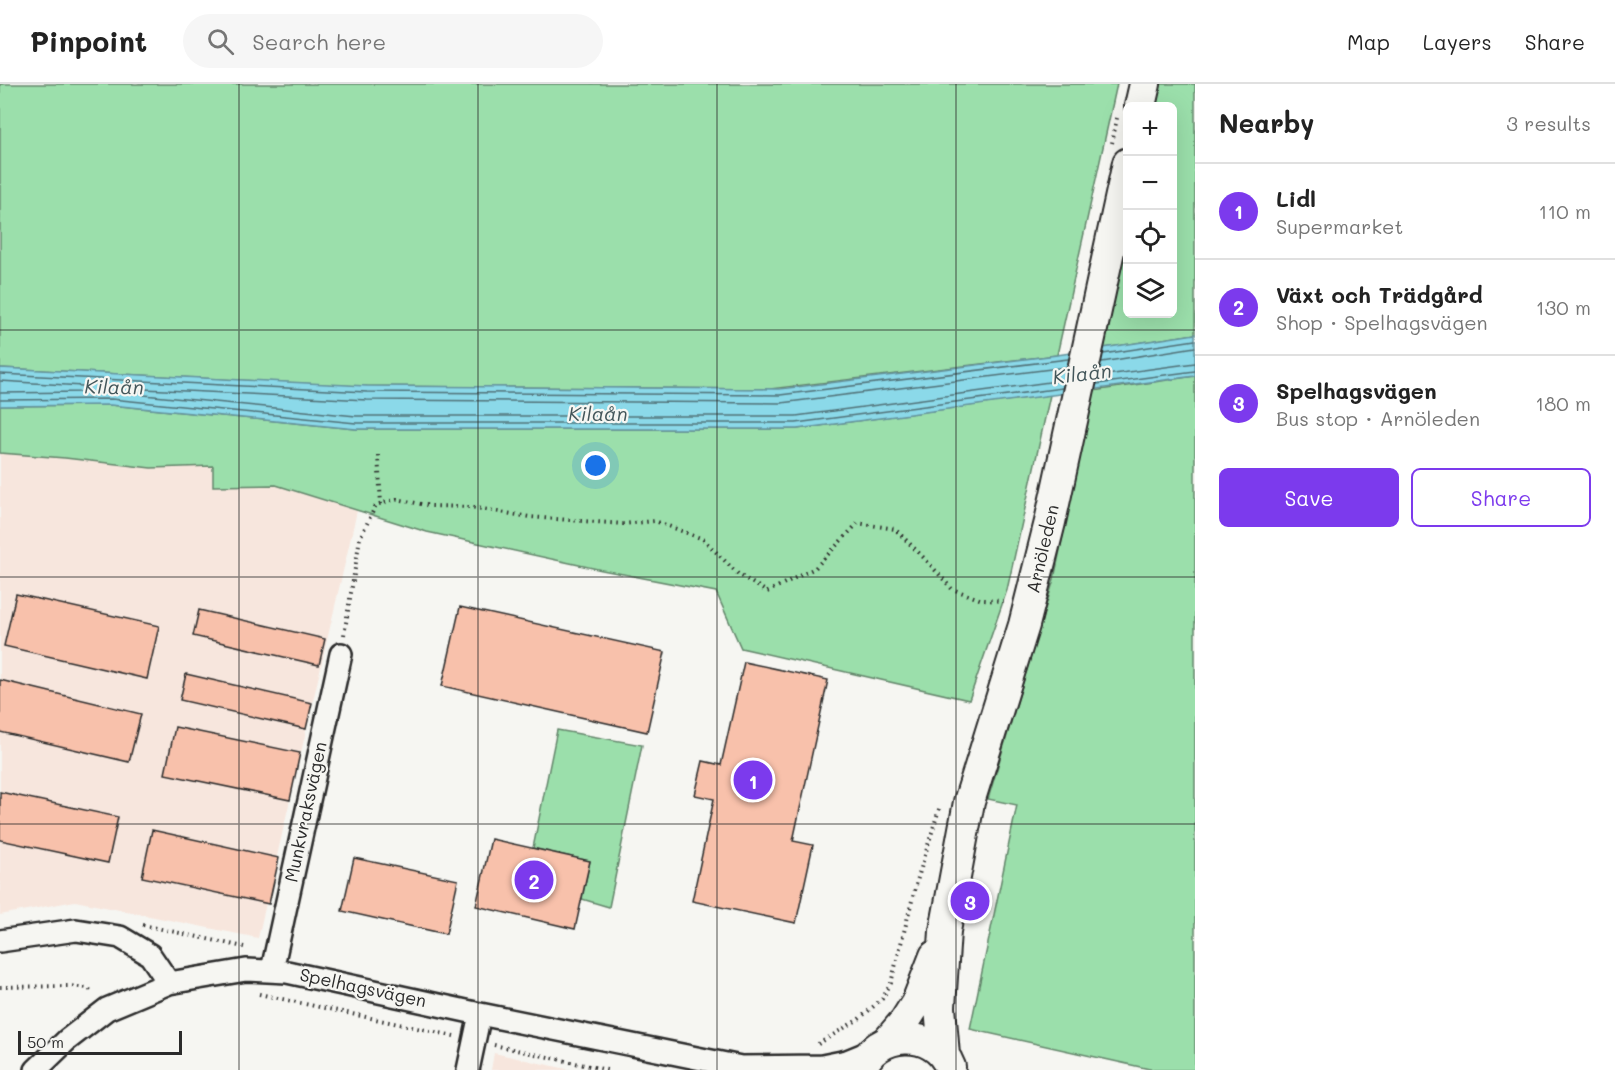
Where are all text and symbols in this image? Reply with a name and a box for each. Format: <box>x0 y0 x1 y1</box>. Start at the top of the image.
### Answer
search box <box>183 14 603 68</box>
text: Pinpoint <box>30 23 147 59</box>
icon: search <box>204 25 237 58</box>
text: Search here <box>252 27 386 56</box>
text: Map <box>1347 28 1390 55</box>
text: Layers <box>1423 28 1492 55</box>
text: Share <box>1525 28 1585 55</box>
map controls <box>1123 102 1177 318</box>
button: + <box>1123 102 1177 156</box>
text: Nearby <box>1219 106 1314 140</box>
text: 3 results <box>1506 110 1591 136</box>
button: − <box>1123 156 1177 210</box>
text: Lidl <box>1276 184 1316 213</box>
text: 1 <box>1234 198 1243 224</box>
text: 110 m <box>1538 198 1591 224</box>
button: locate <box>1123 210 1177 264</box>
text: Supermarket <box>1276 213 1403 239</box>
button: layers <box>1123 264 1177 318</box>
text: Växt och Trädgård <box>1276 280 1483 309</box>
text: 2 <box>1233 294 1244 320</box>
text: 130 m <box>1536 294 1591 320</box>
text: Shop · Spelhagsvägen <box>1276 309 1488 335</box>
water label: Kilaån <box>1051 356 1113 390</box>
water label: Kilaån <box>84 372 144 400</box>
text: Spelhagsvägen <box>1276 376 1437 405</box>
text: 3 <box>1233 390 1245 416</box>
text: 180 m <box>1535 390 1591 416</box>
water label: Kilaån <box>568 400 628 426</box>
text: Bus stop · Arnöleden <box>1276 405 1480 431</box>
your location <box>581 451 610 480</box>
button: Save <box>1219 468 1399 527</box>
button: Share <box>1411 468 1591 527</box>
street label: Arnöleden <box>1020 502 1064 595</box>
street label: Munkvraksvägen <box>278 739 332 884</box>
pin: 1 <box>734 758 772 802</box>
pin: 2 <box>514 858 554 902</box>
pin: 3 <box>950 878 990 924</box>
street label: Spelhagsvägen <box>298 962 429 1012</box>
scale bar <box>18 1028 182 1056</box>
text: 50 m <box>27 1031 64 1052</box>

